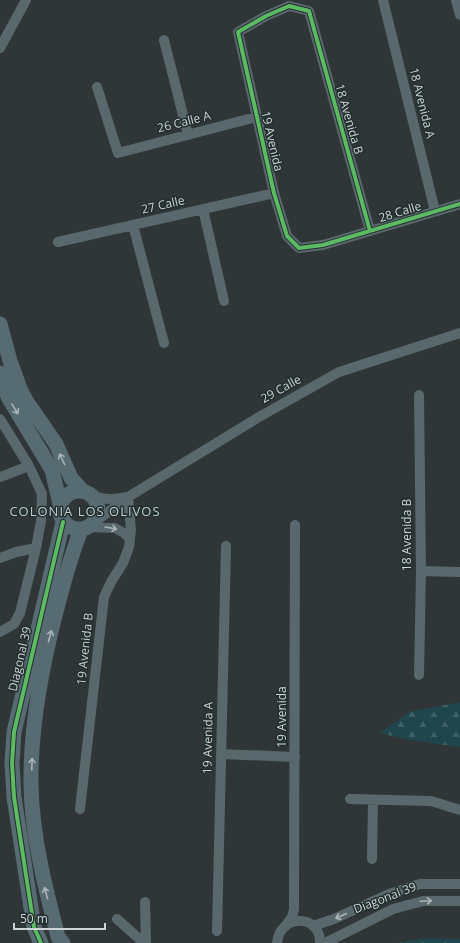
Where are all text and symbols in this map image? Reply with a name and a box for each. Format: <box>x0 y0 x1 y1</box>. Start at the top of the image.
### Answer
street label: 18 Avenida A <box>405 66 440 140</box>
street label: 18 Avenida B <box>331 82 368 156</box>
street label: 26 Calle A <box>155 107 213 136</box>
street label: 19 Avenida <box>257 109 288 173</box>
street label: 27 Calle <box>140 191 186 218</box>
street label: 28 Calle <box>376 197 424 226</box>
street label: 29 Calle <box>257 370 304 407</box>
one-way arrow <box>11 403 19 415</box>
one-way arrow <box>58 453 66 465</box>
street label: 18 Avenida B <box>398 499 415 571</box>
district label: COLONIA LOS OLIVOS <box>9 502 161 520</box>
one-way arrow <box>104 524 117 532</box>
street label: 19 Avenida B <box>72 612 97 686</box>
street label: Diagonal 39 <box>4 625 35 693</box>
one-way arrow <box>47 630 54 643</box>
street label: 19 Avenida <box>273 686 290 748</box>
street label: 19 Avenida A <box>198 701 217 774</box>
one-way arrow <box>28 758 36 771</box>
street label: Diagonal 39 <box>351 878 419 917</box>
one-way arrow <box>42 887 50 900</box>
one-way arrow <box>419 898 432 905</box>
scale bar <box>14 905 105 931</box>
text: 50 m <box>20 910 48 927</box>
one-way arrow <box>335 913 347 920</box>

